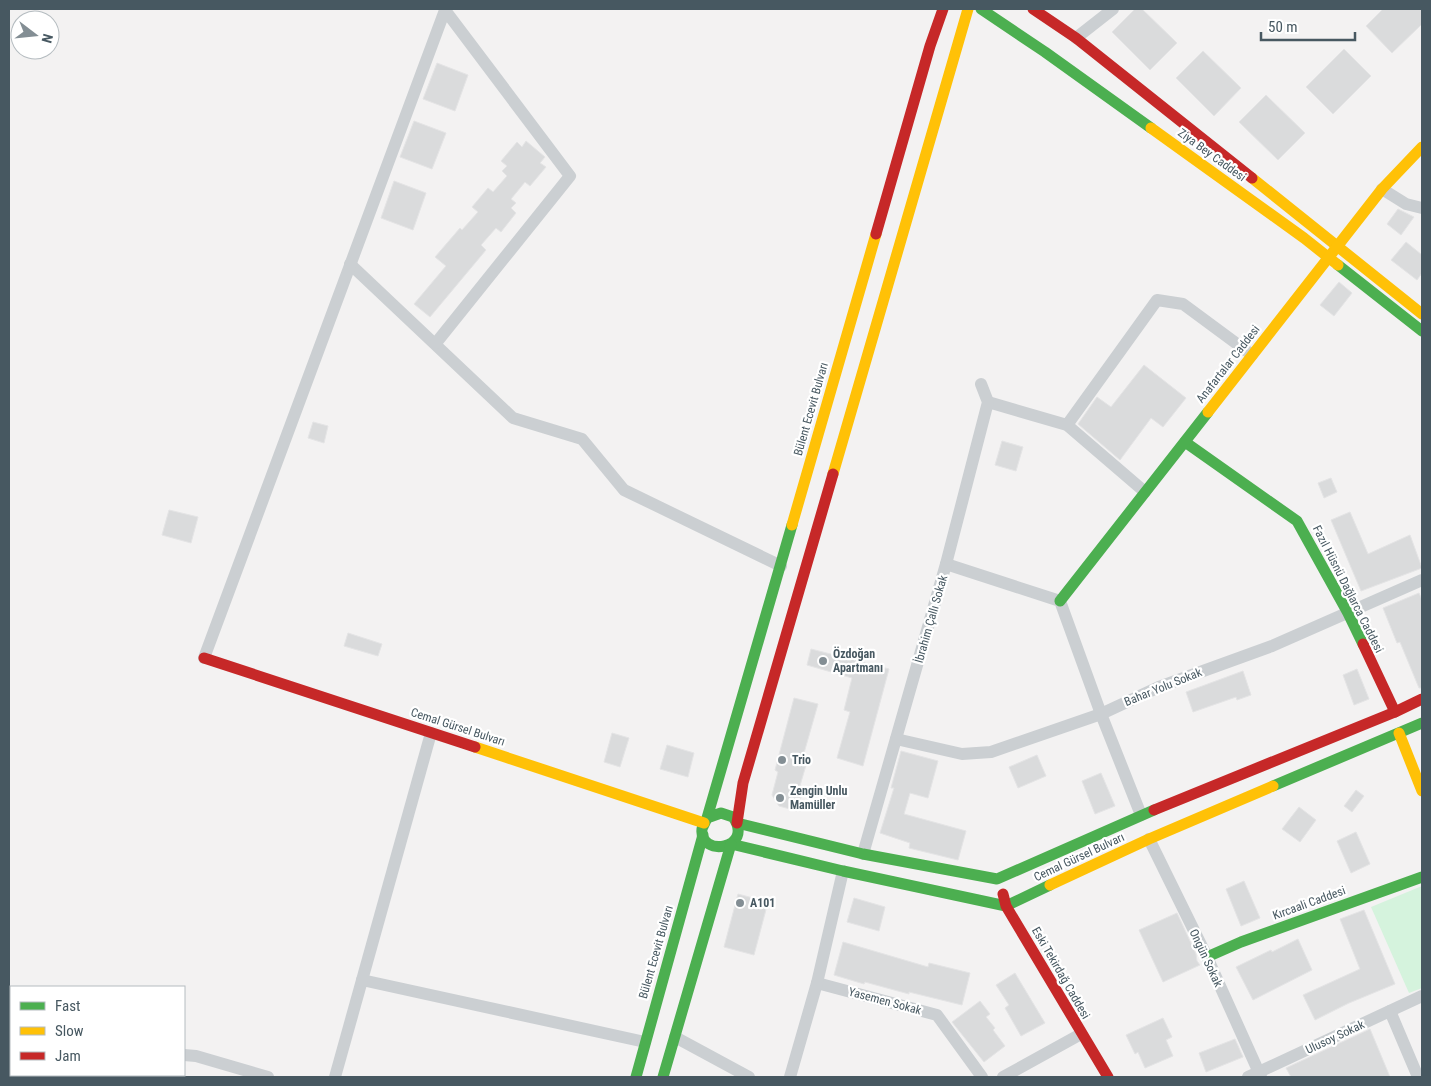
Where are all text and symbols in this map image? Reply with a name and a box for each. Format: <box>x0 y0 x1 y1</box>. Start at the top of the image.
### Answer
north arrow <box>10 10 60 60</box>
scale bar <box>1261 10 1355 42</box>
text: 50 m <box>1268 18 1298 36</box>
text: N <box>39 32 56 45</box>
street label: Ziya Bey Caddesi <box>1175 126 1249 184</box>
street label: Anafartalar Caddesi <box>1193 322 1263 406</box>
street label: Bülent Ecevit Bulvarı <box>791 361 831 457</box>
street label: Fazıl Hüsnü Dağlarca Caddesi <box>1310 523 1386 655</box>
street label: İbrahim Çallı Sokak <box>911 573 950 665</box>
place label: Özdoğan Apartmanı <box>833 646 883 675</box>
marker: Özdoğan Apartmanı <box>817 655 829 667</box>
street label: Bahar Yolu Sokak <box>1122 665 1204 709</box>
street label: Cemal Gürsel Bulvarı <box>409 705 507 749</box>
place label: Trio <box>792 753 811 767</box>
marker: Trio <box>776 754 788 766</box>
place label: Zengin Unlu Mamüller <box>790 784 847 812</box>
marker: Zengin Unlu Mamüller <box>774 792 786 804</box>
street label: Cemal Gürsel Bulvarı <box>1032 830 1126 884</box>
street label: Kırcaali Caddesi <box>1271 883 1347 923</box>
place label: A101 <box>750 896 775 910</box>
marker: A101 <box>734 897 746 909</box>
street label: Bülent Ecevit Bulvarı <box>636 904 676 1000</box>
street label: Eski Tekirdağ Caddesi <box>1029 925 1093 1021</box>
street label: Ongün Sokak <box>1187 927 1226 990</box>
street label: Yasemen Sokak <box>847 985 923 1018</box>
legend <box>10 986 185 1076</box>
text: Fast <box>55 997 80 1015</box>
street label: Ulusoy Sokak <box>1303 1017 1367 1057</box>
text: Slow <box>55 1022 84 1040</box>
text: Jam <box>55 1047 81 1065</box>

